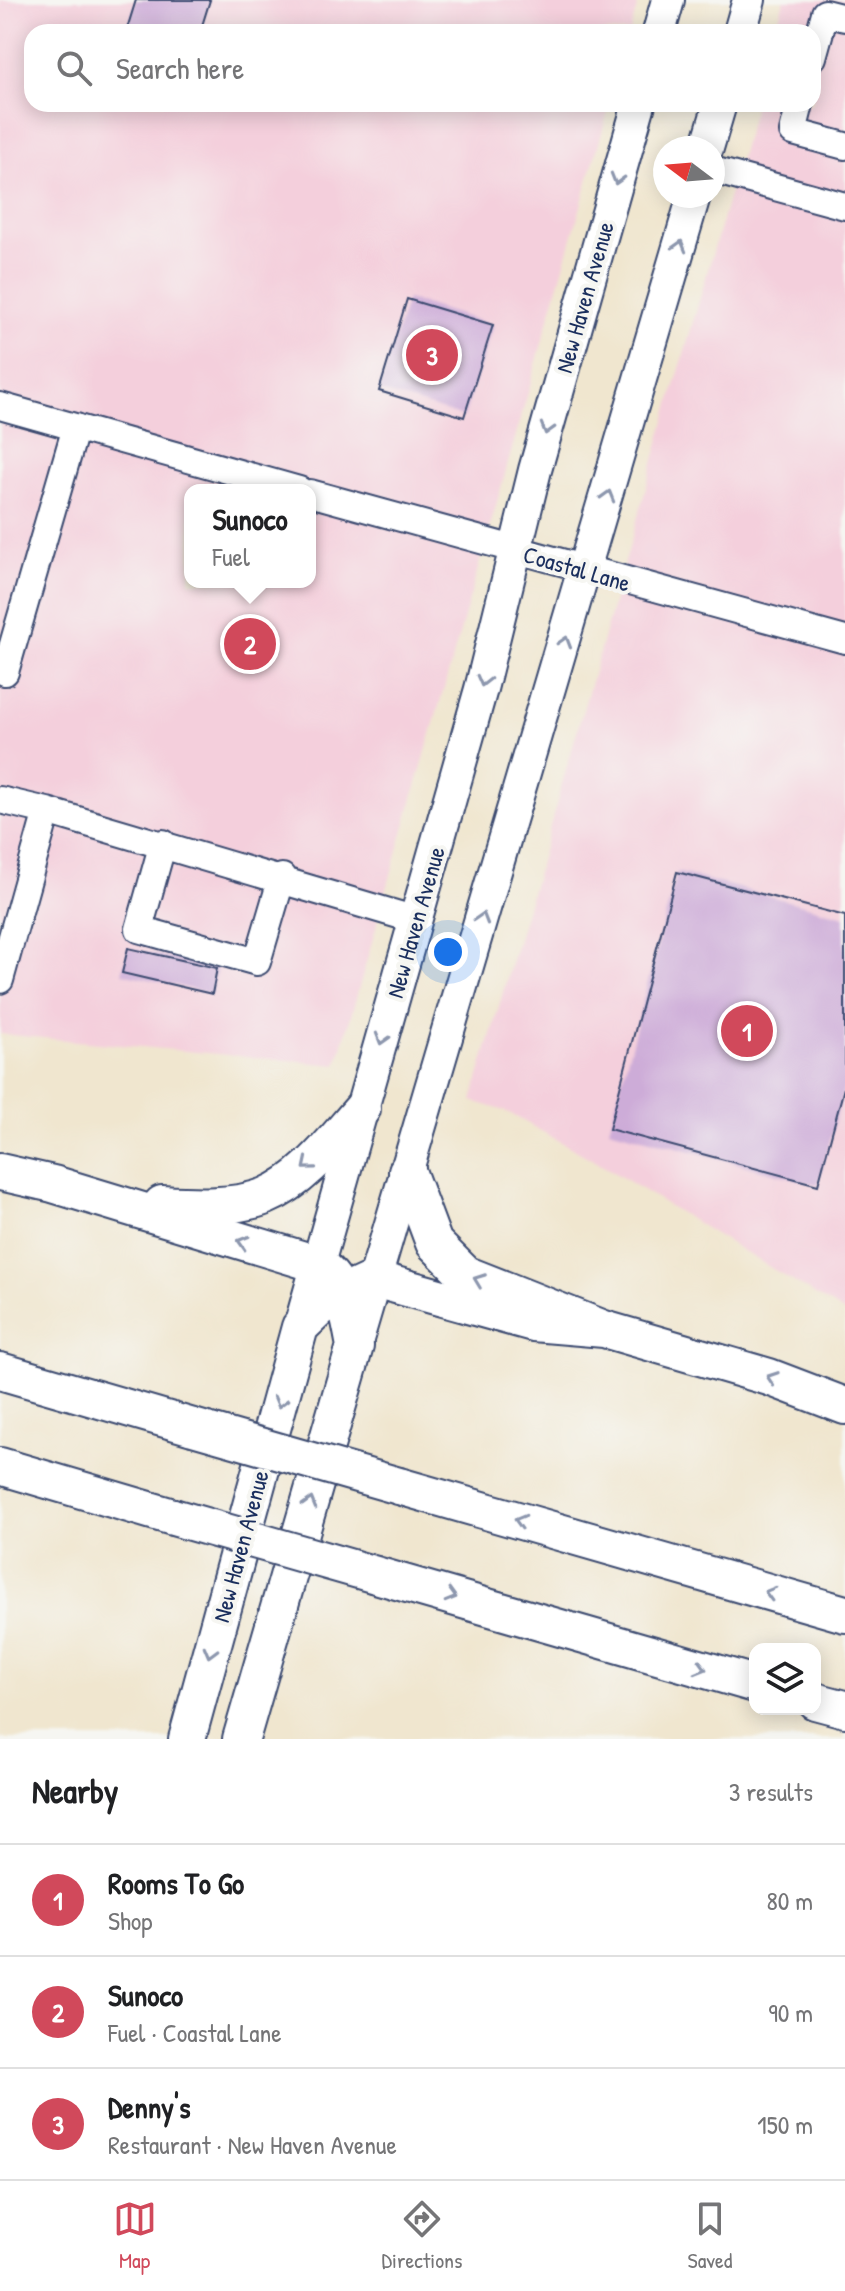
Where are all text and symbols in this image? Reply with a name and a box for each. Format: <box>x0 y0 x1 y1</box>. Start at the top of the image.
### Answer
search box <box>24 24 821 112</box>
icon: search <box>52 46 96 90</box>
text: Search here <box>116 48 244 88</box>
north arrow <box>653 136 725 208</box>
one-way arrow <box>610 172 627 186</box>
street label: New Haven Avenue <box>547 217 621 376</box>
one-way arrow <box>671 239 687 253</box>
pin: 3 <box>406 325 458 385</box>
one-way arrow <box>539 422 556 436</box>
popup <box>184 484 316 588</box>
one-way arrow <box>599 489 615 503</box>
text: Sunoco <box>212 499 288 539</box>
street label: Coastal Lane <box>520 537 635 599</box>
text: Fuel <box>212 539 250 574</box>
pin: 2 <box>224 614 276 674</box>
one-way arrow <box>556 636 572 649</box>
one-way arrow <box>475 674 492 688</box>
street label: New Haven Avenue <box>378 842 452 1001</box>
one-way arrow <box>473 912 489 926</box>
your location <box>428 932 468 972</box>
pin: 1 <box>721 1001 773 1061</box>
one-way arrow <box>375 1032 391 1046</box>
one-way arrow <box>303 1155 317 1170</box>
one-way arrow <box>236 1235 250 1251</box>
one-way arrow <box>473 1273 487 1290</box>
one-way arrow <box>766 1372 780 1388</box>
one-way arrow <box>272 1394 289 1408</box>
street label: New Haven Avenue <box>204 1466 276 1625</box>
one-way arrow <box>301 1496 317 1510</box>
one-way arrow <box>514 1514 528 1530</box>
one-way arrow <box>764 1586 777 1602</box>
one-way arrow <box>444 1587 458 1603</box>
map controls <box>749 1643 821 1715</box>
button: layers <box>749 1643 821 1715</box>
one-way arrow <box>203 1645 220 1659</box>
one-way arrow <box>694 1659 707 1675</box>
text: Nearby <box>32 1768 118 1814</box>
text: 3 results <box>729 1774 813 1809</box>
text: Rooms To Go <box>108 1863 244 1903</box>
text: 1 <box>53 1883 63 1918</box>
text: 80 m <box>766 1883 813 1918</box>
text: Shop <box>108 1903 152 1938</box>
text: Sunoco <box>108 1975 183 2015</box>
text: 2 <box>52 1995 64 2030</box>
text: 90 m <box>768 1995 813 2030</box>
text: Fuel · Coastal Lane <box>108 2015 282 2050</box>
text: Denny's <box>108 2087 190 2127</box>
text: 3 <box>52 2107 64 2142</box>
text: 150 m <box>757 2107 813 2142</box>
text: Restaurant · New Haven Avenue <box>108 2127 397 2162</box>
tab: Map <box>113 2197 157 2275</box>
tab: Directions <box>382 2197 463 2275</box>
tab: Saved <box>688 2197 732 2275</box>

